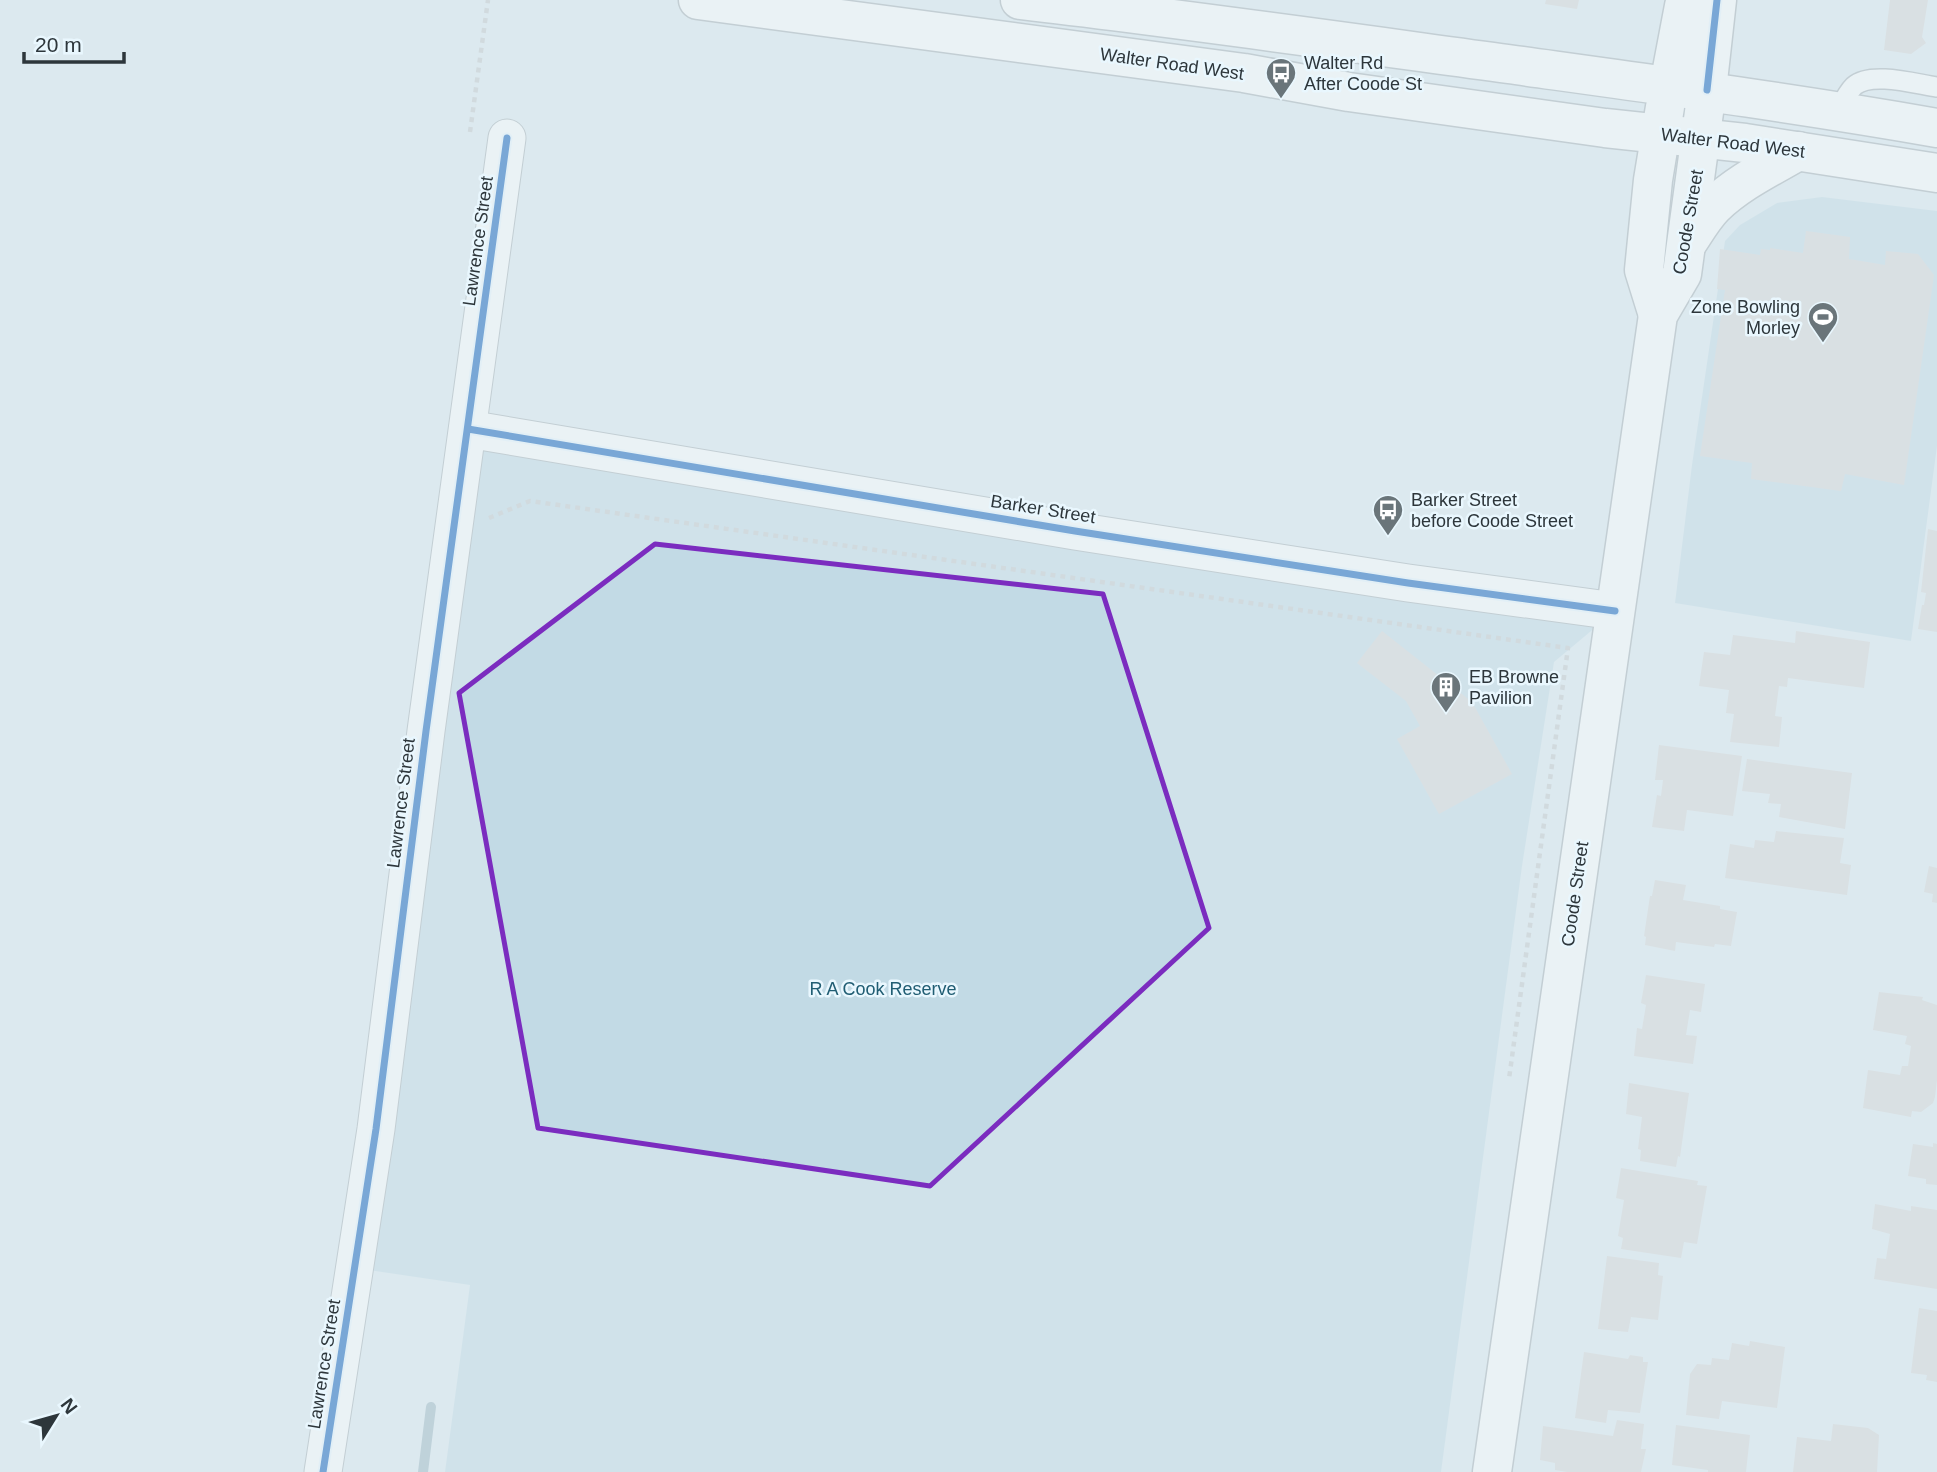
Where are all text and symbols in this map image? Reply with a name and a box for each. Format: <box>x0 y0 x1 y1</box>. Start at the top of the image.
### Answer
scale bar <box>24 21 124 65</box>
text: 20 m <box>35 33 82 56</box>
street label: Walter Road West <box>1099 44 1245 84</box>
place label: Walter Rd After Coode St <box>1304 53 1422 94</box>
bus stop icon: Walter Rd After Coode St <box>1264 56 1298 100</box>
street label: Walter Road West <box>1660 124 1806 162</box>
street label: Coode Street <box>1669 168 1707 276</box>
street label: Lawrence Street <box>459 175 497 307</box>
place label: Zone Bowling Morley <box>1691 297 1800 338</box>
sports icon: Zone Bowling Morley <box>1806 300 1840 344</box>
place label: Barker Street before Coode Street <box>1411 490 1573 531</box>
street label: Barker Street <box>989 491 1097 527</box>
bus stop icon: Barker Street before Coode Street <box>1371 493 1405 537</box>
place label: EB Browne Pavilion <box>1469 667 1559 708</box>
building icon: EB Browne Pavilion <box>1429 670 1463 714</box>
street label: Lawrence Street <box>383 737 419 869</box>
street label: Coode Street <box>1558 840 1592 948</box>
park label: R A Cook Reserve <box>809 979 957 999</box>
street label: Lawrence Street <box>304 1298 344 1430</box>
north arrow <box>21 1381 91 1451</box>
text: N <box>57 1394 82 1418</box>

